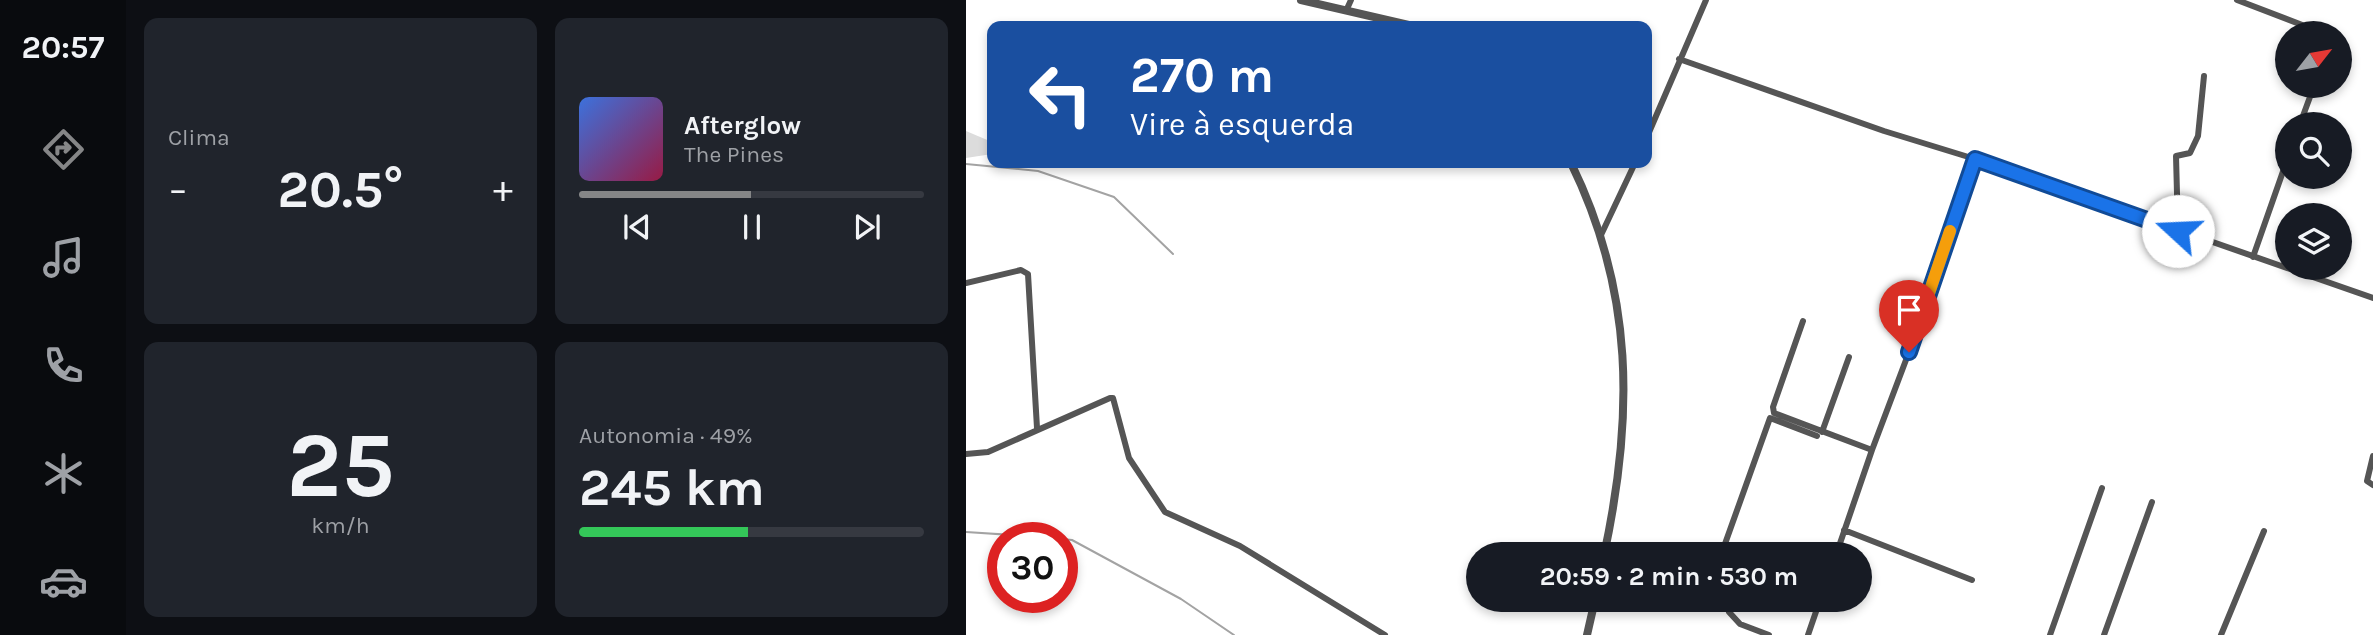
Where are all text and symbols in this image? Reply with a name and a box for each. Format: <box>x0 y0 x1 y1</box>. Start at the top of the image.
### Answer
north arrow <box>2275 21 2352 98</box>
map controls <box>2275 21 2352 280</box>
text: 20:57 <box>22 29 104 66</box>
text: 270 m <box>1130 47 1274 104</box>
icon: left <box>1015 49 1106 140</box>
text: Vire à esquerda <box>1130 106 1354 143</box>
text: Afterglow <box>684 110 801 141</box>
button: search <box>2275 112 2352 189</box>
text: Clima <box>168 124 230 151</box>
icon: directions <box>39 125 88 174</box>
text: The Pines <box>684 141 784 168</box>
text: 20.5° <box>278 159 404 220</box>
text: − <box>168 167 188 212</box>
text: + <box>493 167 513 212</box>
position arrow <box>2141 194 2215 268</box>
button: layers <box>2275 203 2352 280</box>
icon: previous <box>618 208 656 246</box>
icon: pause <box>733 208 771 246</box>
icon: next <box>848 208 886 246</box>
icon: music <box>39 233 88 282</box>
pin <box>1879 280 1939 352</box>
icon: arrive <box>1890 291 1928 329</box>
icon: phone <box>39 341 88 390</box>
text: 25 <box>286 413 395 519</box>
text: Autonomia · 49% <box>579 422 753 449</box>
icon: climate <box>39 449 88 498</box>
text: 245 km <box>579 457 765 518</box>
text: km/h <box>311 512 370 539</box>
speed limit sign: 30 <box>987 522 1078 613</box>
icon: car <box>39 557 88 606</box>
text: 20:59 · 2 min · 530 m <box>1540 561 1798 592</box>

